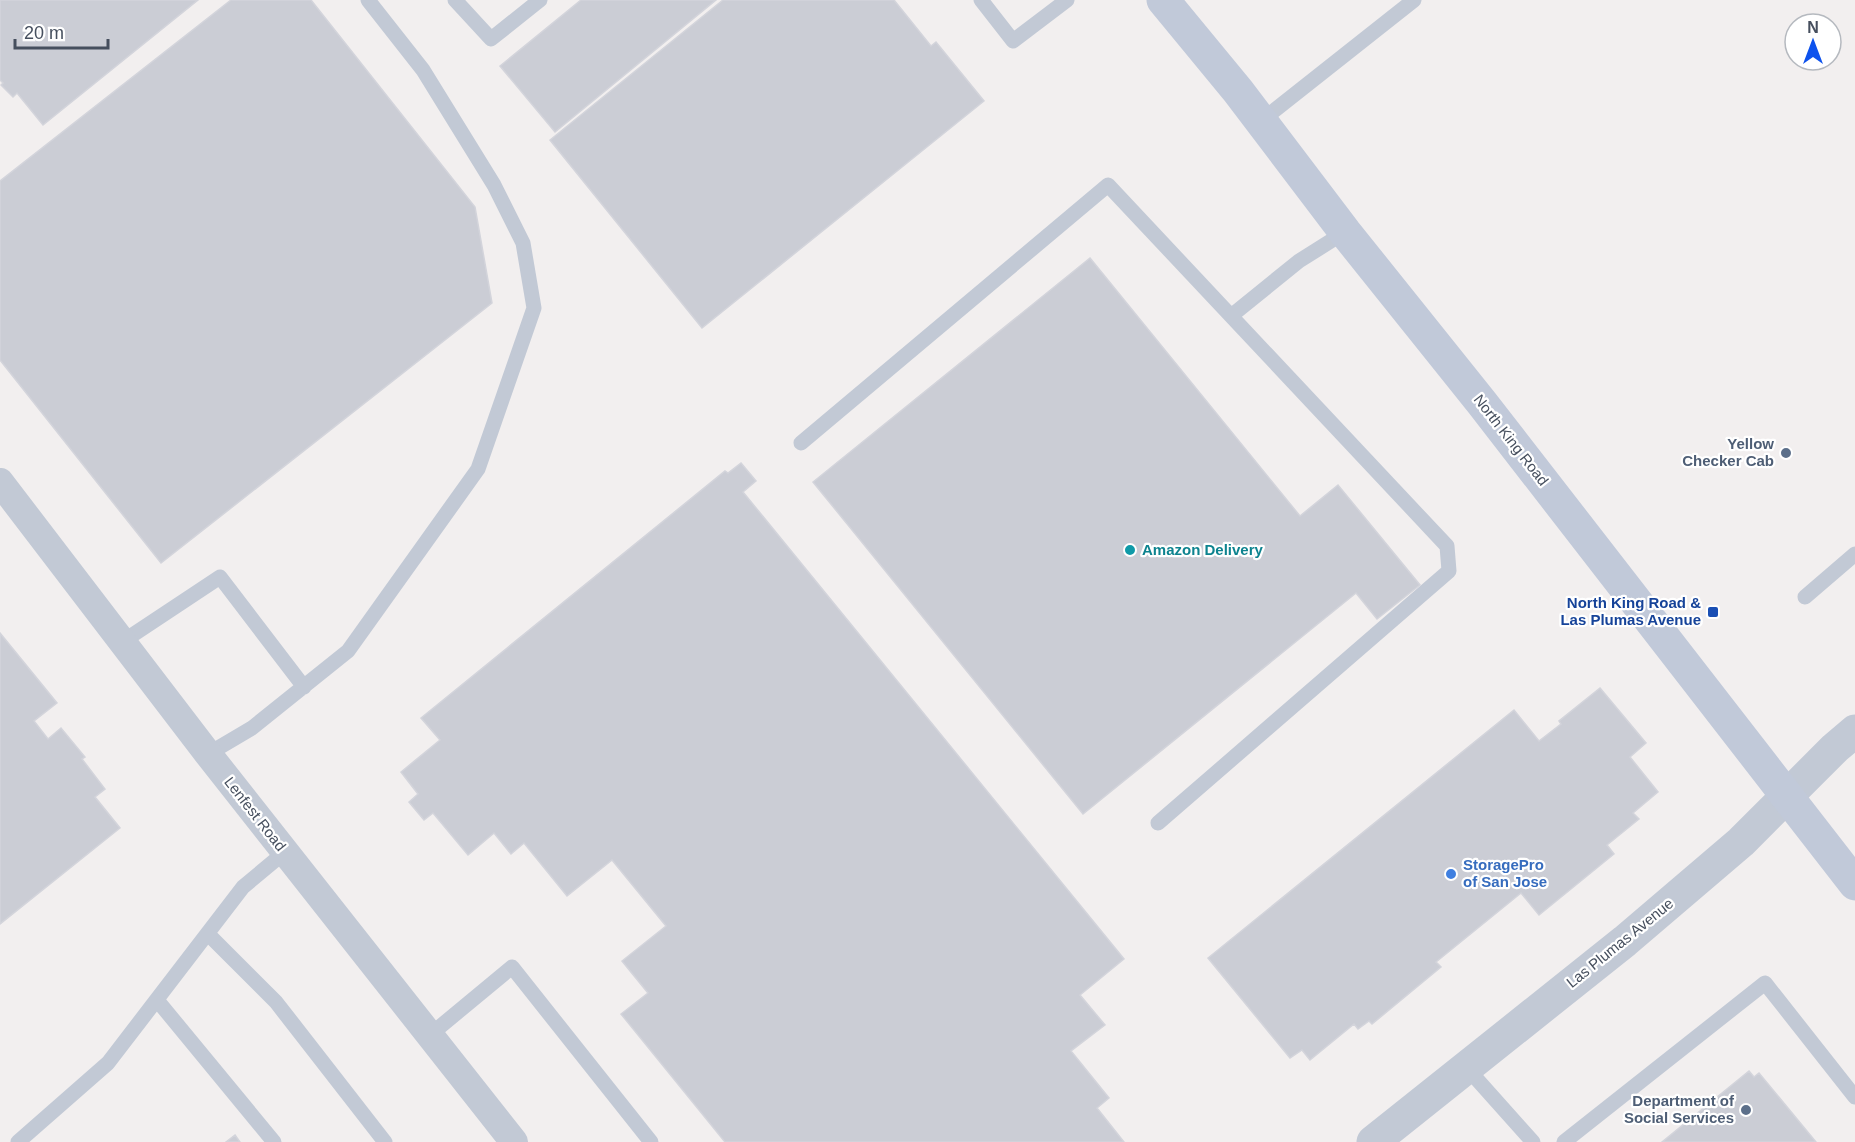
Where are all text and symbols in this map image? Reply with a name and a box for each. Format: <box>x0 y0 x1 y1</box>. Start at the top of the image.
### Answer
scale bar <box>15 12 108 50</box>
north arrow <box>1783 12 1843 72</box>
text: N <box>1807 19 1819 36</box>
text: 20 m <box>24 23 64 43</box>
street label: North King Road <box>1471 391 1552 489</box>
place label: Yellow Checker Cab <box>1682 435 1774 469</box>
marker: Yellow Checker Cab <box>1779 446 1793 460</box>
place label: Amazon Delivery <box>1142 541 1264 558</box>
marker: Amazon Delivery <box>1123 543 1137 557</box>
place label: North King Road & Las Plumas Avenue <box>1560 594 1701 628</box>
marker: North King Road & Las Plumas Avenue <box>1706 605 1720 619</box>
street label: Lenfest Road <box>221 773 290 854</box>
place label: StoragePro of San Jose <box>1463 856 1547 890</box>
marker: StoragePro of San Jose <box>1444 867 1458 881</box>
street label: Las Plumas Avenue <box>1563 894 1676 991</box>
place label: Department of Social Services <box>1624 1092 1735 1126</box>
marker: Department of Social Services <box>1739 1103 1753 1117</box>

